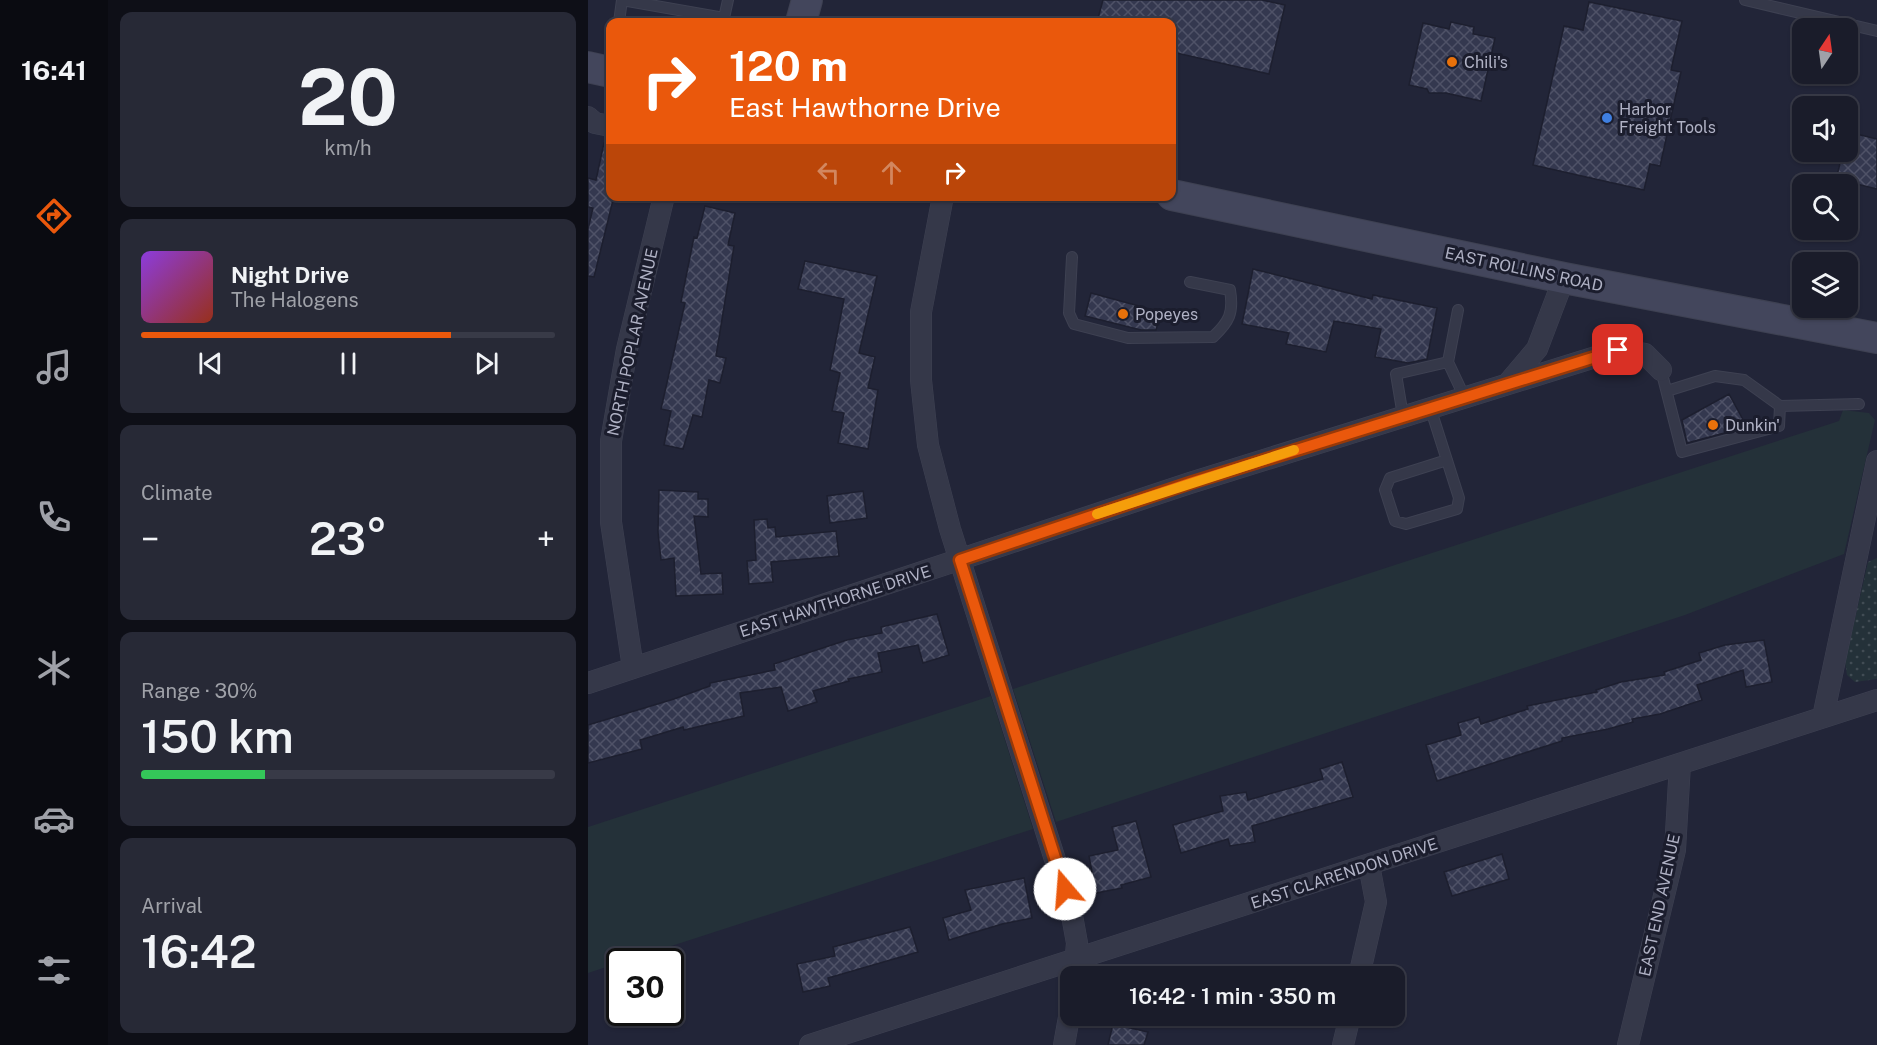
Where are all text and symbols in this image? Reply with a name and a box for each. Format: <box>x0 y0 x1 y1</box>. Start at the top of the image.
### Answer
north arrow <box>1792 18 1858 84</box>
map controls <box>1792 18 1858 318</box>
text: 120 m <box>729 41 848 90</box>
icon: right <box>630 42 708 120</box>
text: 20 <box>298 51 398 143</box>
place label: Chili's <box>1464 53 1508 72</box>
text: 16:41 <box>21 54 87 86</box>
marker: Chili's <box>1445 55 1459 69</box>
text: East Hawthorne Drive <box>729 91 1001 123</box>
button: sound <box>1792 96 1858 162</box>
place label: Harbor Freight Tools <box>1619 100 1716 137</box>
marker: Harbor Freight Tools <box>1600 111 1614 125</box>
text: km/h <box>324 136 372 160</box>
icon: left <box>812 156 845 189</box>
icon: ahead <box>875 156 908 189</box>
icon: right <box>938 156 971 189</box>
button: search <box>1792 174 1858 240</box>
icon: directions <box>33 195 75 237</box>
street label: EAST ROLLINS ROAD <box>1443 243 1605 296</box>
street label: NORTH POPLAR AVENUE <box>603 247 662 438</box>
button: layers <box>1792 252 1858 318</box>
text: Night Drive <box>231 262 349 288</box>
text: The Halogens <box>231 288 359 312</box>
place label: Popeyes <box>1135 305 1198 324</box>
marker: Popeyes <box>1116 307 1130 321</box>
pin <box>1592 324 1643 375</box>
icon: arrive <box>1601 333 1634 366</box>
icon: music <box>33 346 75 388</box>
icon: previous <box>194 347 227 380</box>
icon: pause <box>332 347 365 380</box>
icon: next <box>470 347 503 380</box>
place label: Dunkin' <box>1725 416 1780 435</box>
marker: Dunkin' <box>1706 418 1720 432</box>
text: Climate <box>141 481 213 505</box>
icon: phone <box>33 496 75 538</box>
text: 23° <box>309 512 387 565</box>
text: − <box>141 520 159 558</box>
text: + <box>537 520 555 558</box>
street label: EAST HAWTHORNE DRIVE <box>737 562 933 641</box>
icon: climate <box>33 647 75 689</box>
text: Range · 30% <box>141 679 257 703</box>
text: 150 km <box>141 710 294 763</box>
icon: car <box>33 798 75 840</box>
street label: EAST END AVENUE <box>1635 832 1684 978</box>
street label: EAST CLARENDON DRIVE <box>1248 834 1440 913</box>
position arrow <box>1033 857 1097 921</box>
text: Arrival <box>141 894 203 918</box>
text: 16:42 <box>141 925 257 978</box>
speed limit sign: 30 <box>606 948 684 1026</box>
icon: filters <box>33 949 75 991</box>
text: 16:42 · 1 min · 350 m <box>1129 983 1336 1009</box>

